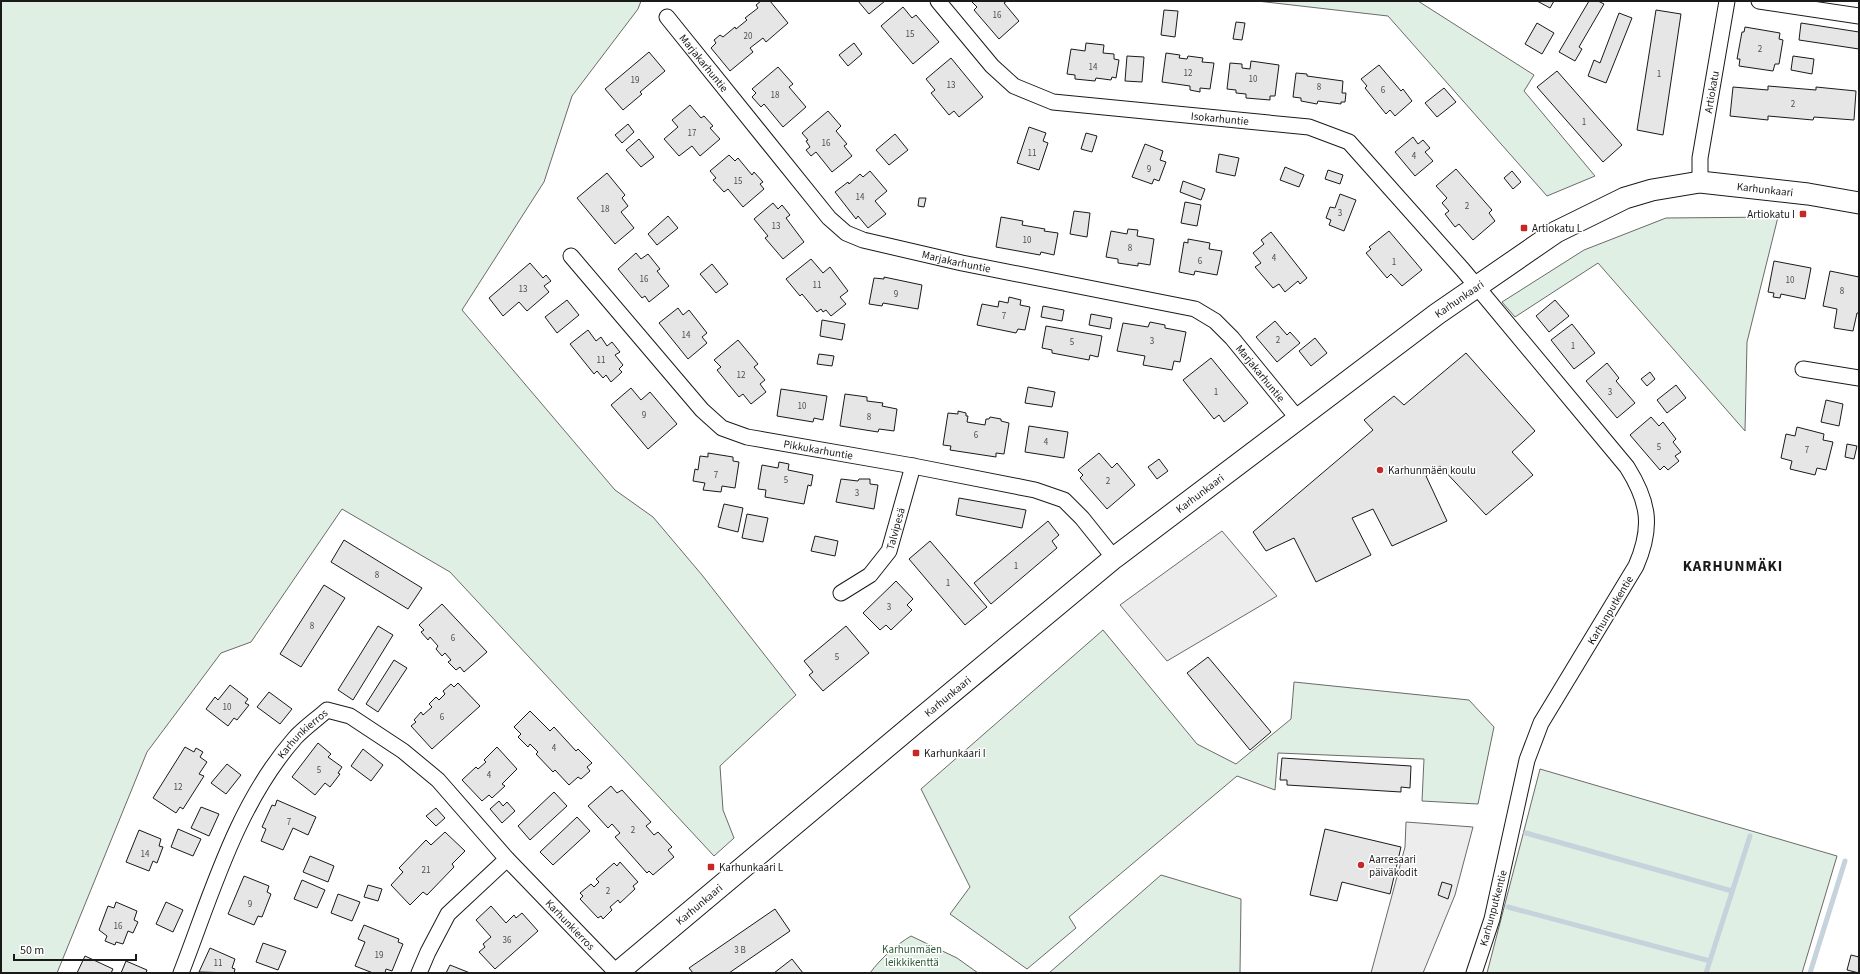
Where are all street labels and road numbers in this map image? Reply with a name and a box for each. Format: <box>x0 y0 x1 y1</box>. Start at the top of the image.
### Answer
street label: Marjakarhuntie <box>676 31 732 96</box>
street label: Artiokatu <box>1701 70 1723 114</box>
street label: Isokarhuntie <box>1190 108 1250 129</box>
street label: Karhunkaari <box>1736 179 1794 200</box>
street label: Marjakarhuntie <box>920 247 993 277</box>
street label: Karhunkaari <box>1432 277 1487 322</box>
street label: Marjakarhuntie <box>1232 341 1289 406</box>
street label: Pikkukarhuntie <box>782 437 855 463</box>
street label: Karhunkaari <box>1173 471 1227 517</box>
street label: Talvipesä <box>883 506 909 552</box>
street label: Karhunputkentie <box>1584 572 1637 648</box>
street label: Karhunkaari <box>921 673 974 721</box>
street label: Karhunkierros <box>274 705 332 762</box>
street label: Karhunputkentie <box>1476 868 1511 948</box>
street label: Karhunkaari <box>673 881 726 929</box>
street label: Karhunkierros <box>542 896 598 954</box>

